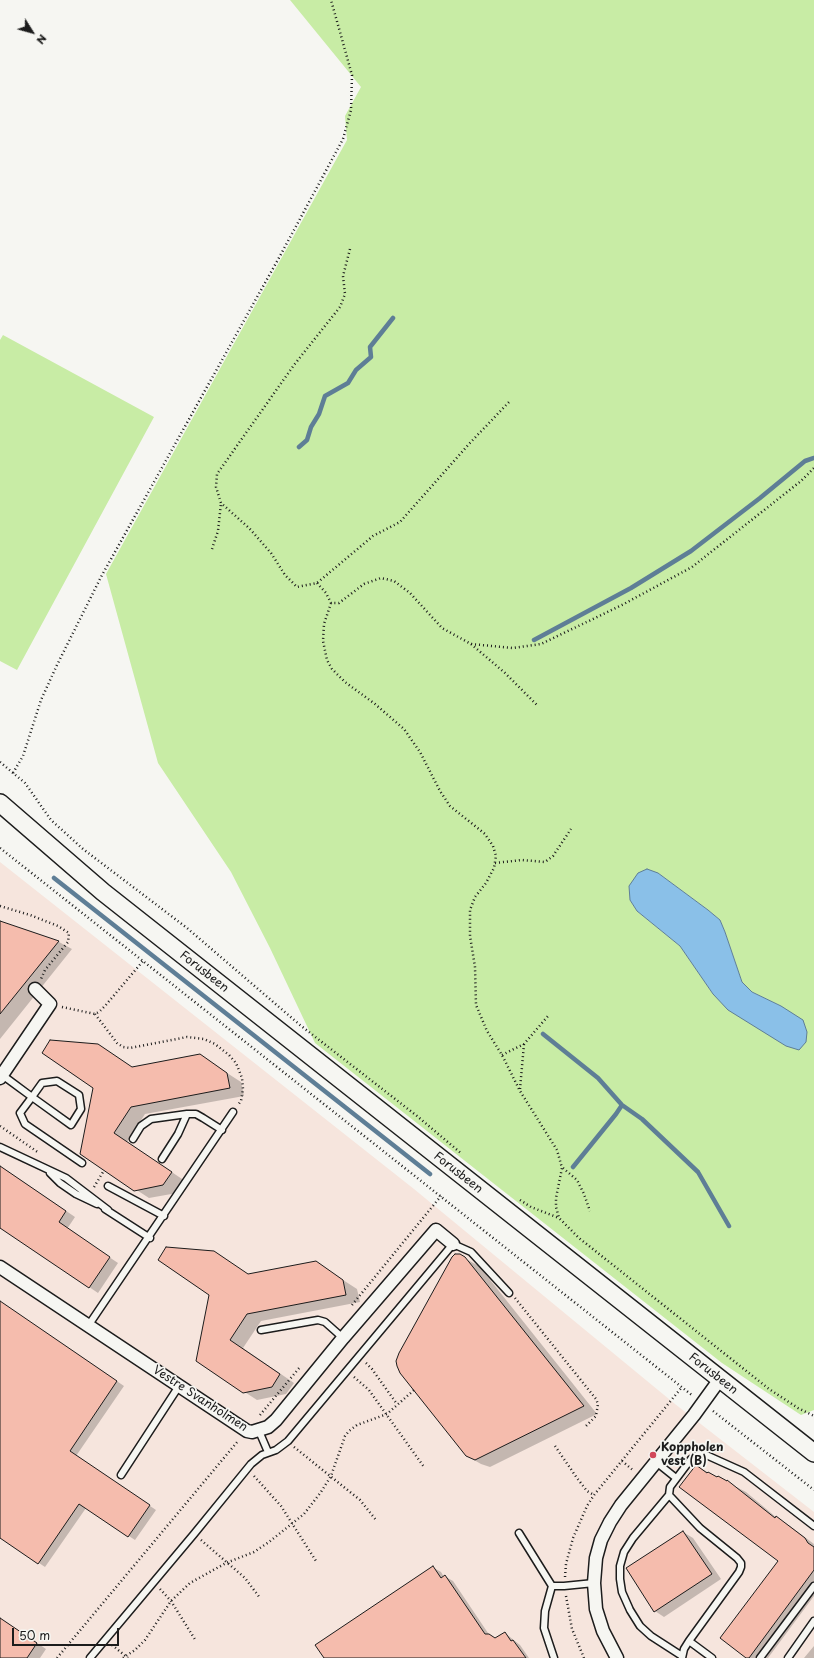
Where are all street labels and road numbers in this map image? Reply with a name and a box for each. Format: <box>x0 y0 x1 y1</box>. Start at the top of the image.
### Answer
street label: Forusbeen <box>177 948 231 996</box>
street label: Forusbeen <box>431 1149 485 1197</box>
street label: Forusbeen <box>686 1350 740 1398</box>
street label: Vestre Svanholmen <box>150 1363 250 1435</box>

